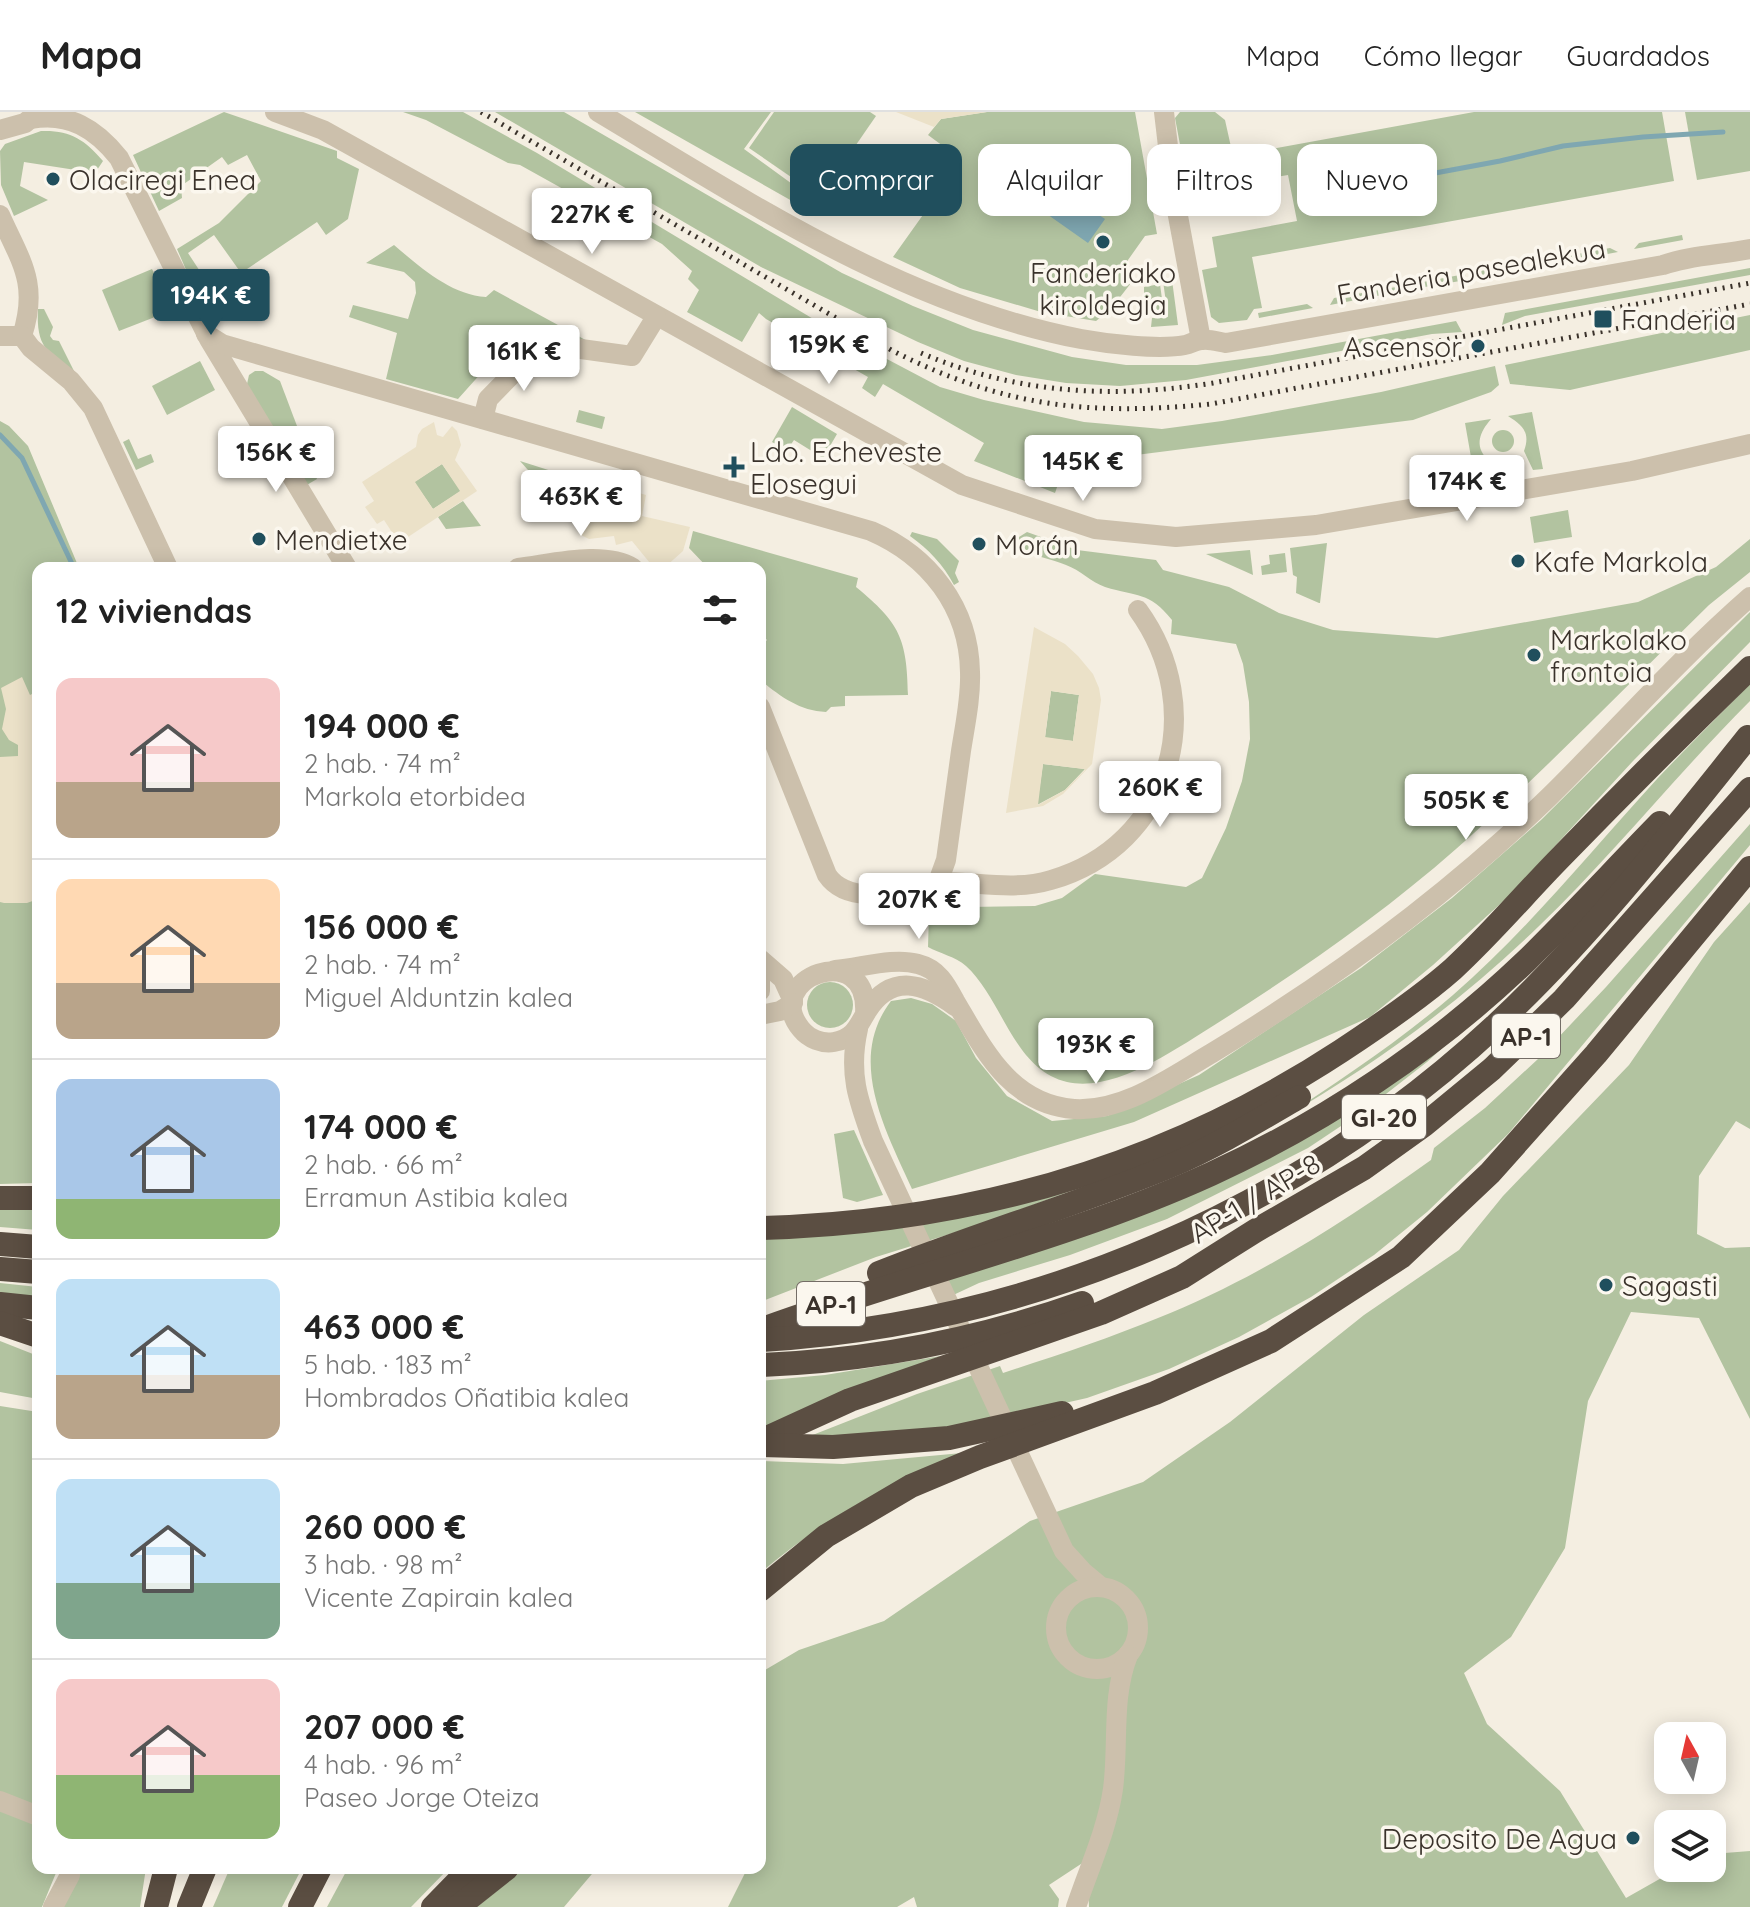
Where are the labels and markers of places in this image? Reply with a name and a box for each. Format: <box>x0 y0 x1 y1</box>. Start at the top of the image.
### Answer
place label: Olaciregi Enea <box>69 162 256 197</box>
marker: Olaciregi Enea <box>44 170 62 188</box>
pin: 227K € <box>527 188 657 256</box>
marker: Fanderiako kiroldegia <box>1094 233 1112 251</box>
place label: Fanderiako kiroldegia <box>1030 255 1176 322</box>
pin: 194K € <box>146 269 276 337</box>
place label: Fanderia <box>1621 302 1736 337</box>
marker: Fanderia <box>1592 308 1614 330</box>
pin: 159K € <box>764 318 894 386</box>
pin: 161K € <box>459 325 589 393</box>
place label: Ascensor <box>1343 329 1462 364</box>
marker: Ascensor <box>1469 337 1487 355</box>
pin: 156K € <box>211 426 341 494</box>
place label: Ldo. Echeveste Elosegui <box>750 434 942 501</box>
pin: 145K € <box>1018 435 1148 503</box>
pin: 174K € <box>1402 455 1532 523</box>
marker: Ldo. Echeveste Elosegui <box>725 458 743 476</box>
pin: 463K € <box>516 470 646 538</box>
place label: Mendietxe <box>275 522 408 557</box>
place label: Morán <box>995 527 1079 562</box>
marker: Mendietxe <box>250 530 268 548</box>
marker: Morán <box>970 535 988 553</box>
place label: Kafe Markola <box>1534 544 1708 579</box>
marker: Kafe Markola <box>1509 552 1527 570</box>
place label: Markolako frontoia <box>1550 622 1687 689</box>
marker: Markolako frontoia <box>1525 646 1543 664</box>
pin: 260K € <box>1095 761 1225 829</box>
pin: 505K € <box>1401 774 1531 842</box>
pin: 207K € <box>854 873 984 941</box>
pin: 193K € <box>1031 1018 1161 1086</box>
place label: Sagasti <box>1622 1268 1718 1303</box>
marker: Sagasti <box>1597 1276 1615 1294</box>
place label: Deposito De Agua <box>1382 1821 1617 1856</box>
marker: Deposito De Agua <box>1624 1829 1642 1847</box>

